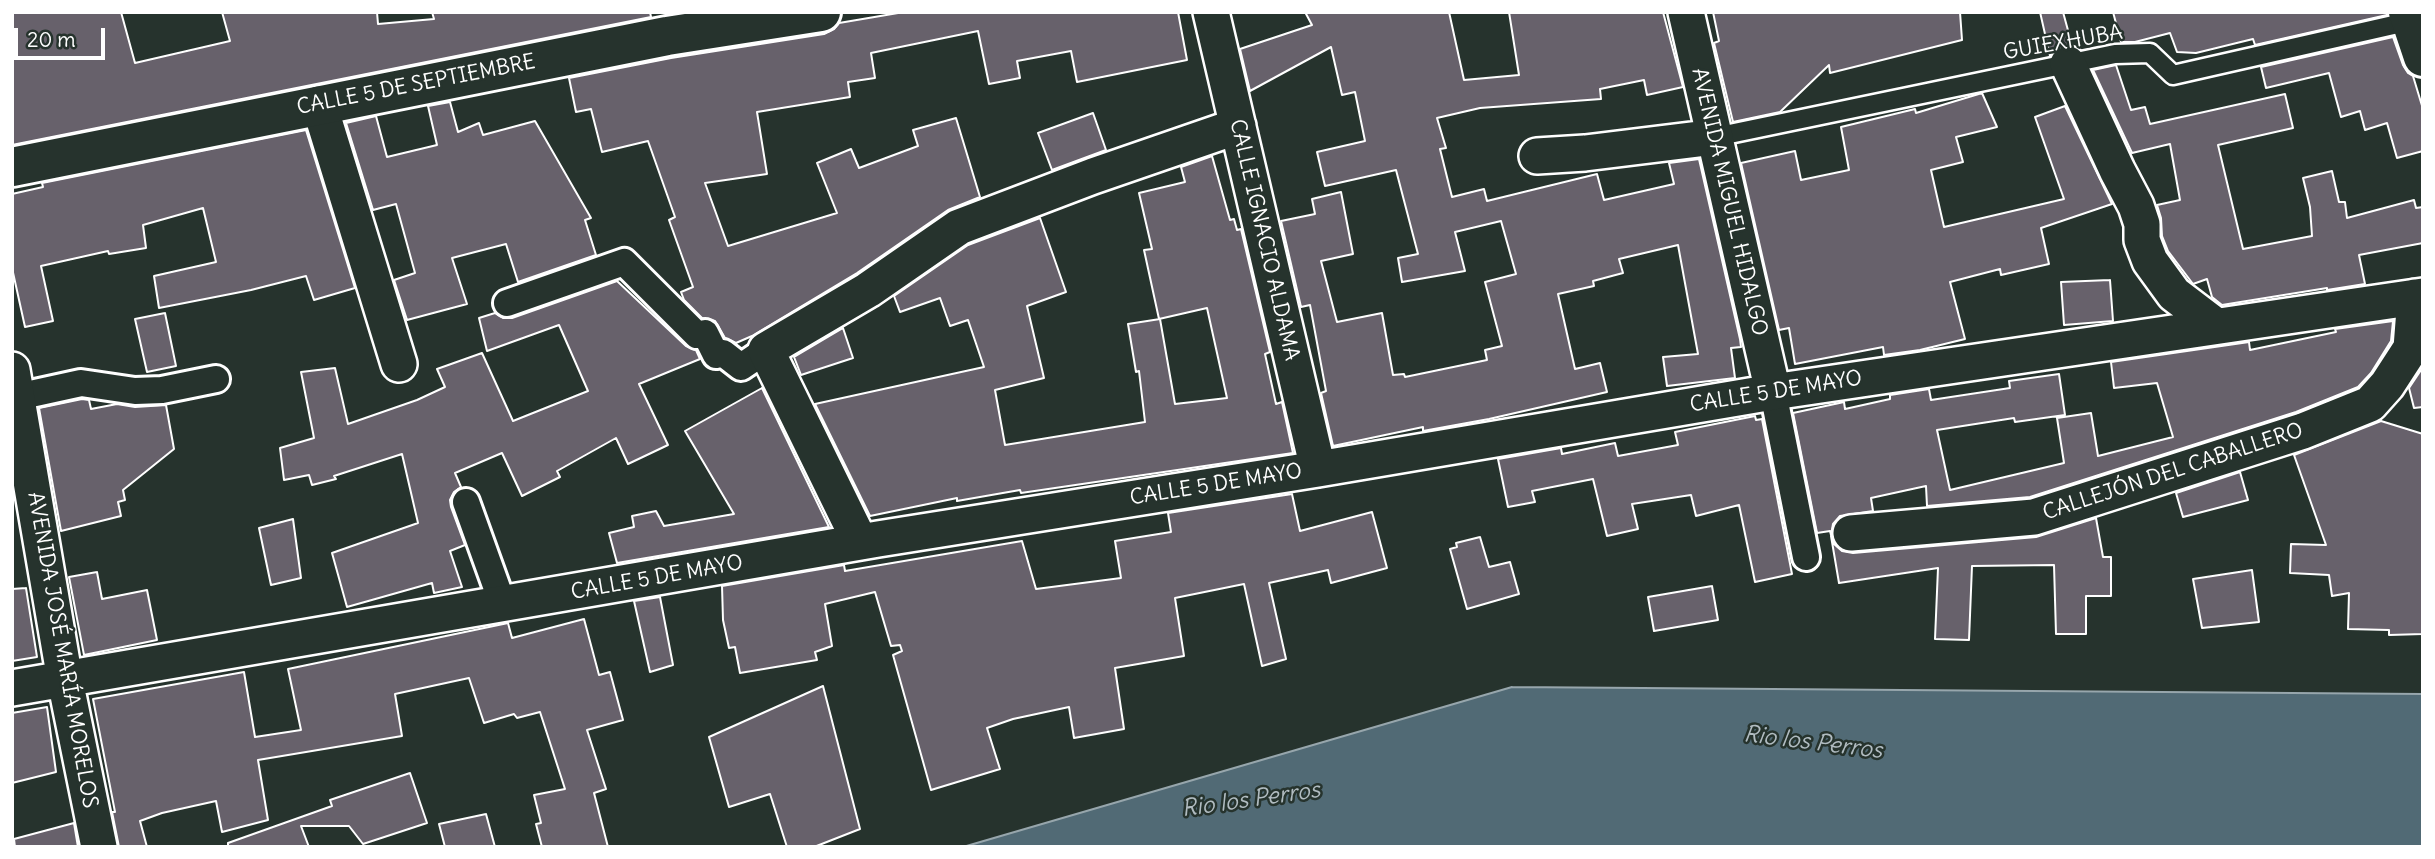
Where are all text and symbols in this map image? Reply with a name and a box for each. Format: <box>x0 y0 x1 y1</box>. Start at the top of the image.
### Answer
scale bar <box>18 14 108 58</box>
street label: GUIEXHUBA <box>2001 20 2125 66</box>
text: 20 m <box>27 26 76 53</box>
street label: CALLE 5 DE SEPTIEMBRE <box>295 50 537 120</box>
street label: AVENIDA MIGUEL HIDALGO <box>1686 66 1772 338</box>
street label: CALLE IGNACIO ALDAMA <box>1224 117 1304 363</box>
street label: CALLE 5 DE MAYO <box>1688 366 1864 418</box>
street label: CALLEJÓN DEL CABALLERO <box>2040 418 2306 526</box>
street label: CALLE 5 DE MAYO <box>1128 459 1304 511</box>
street label: AVENIDA JOSÉ MARÍA MORELOS <box>22 490 102 810</box>
street label: CALLE 5 DE MAYO <box>569 550 745 606</box>
water label: Rio los Perros <box>1742 721 1884 765</box>
water label: Rio los Perros <box>1180 777 1322 823</box>

